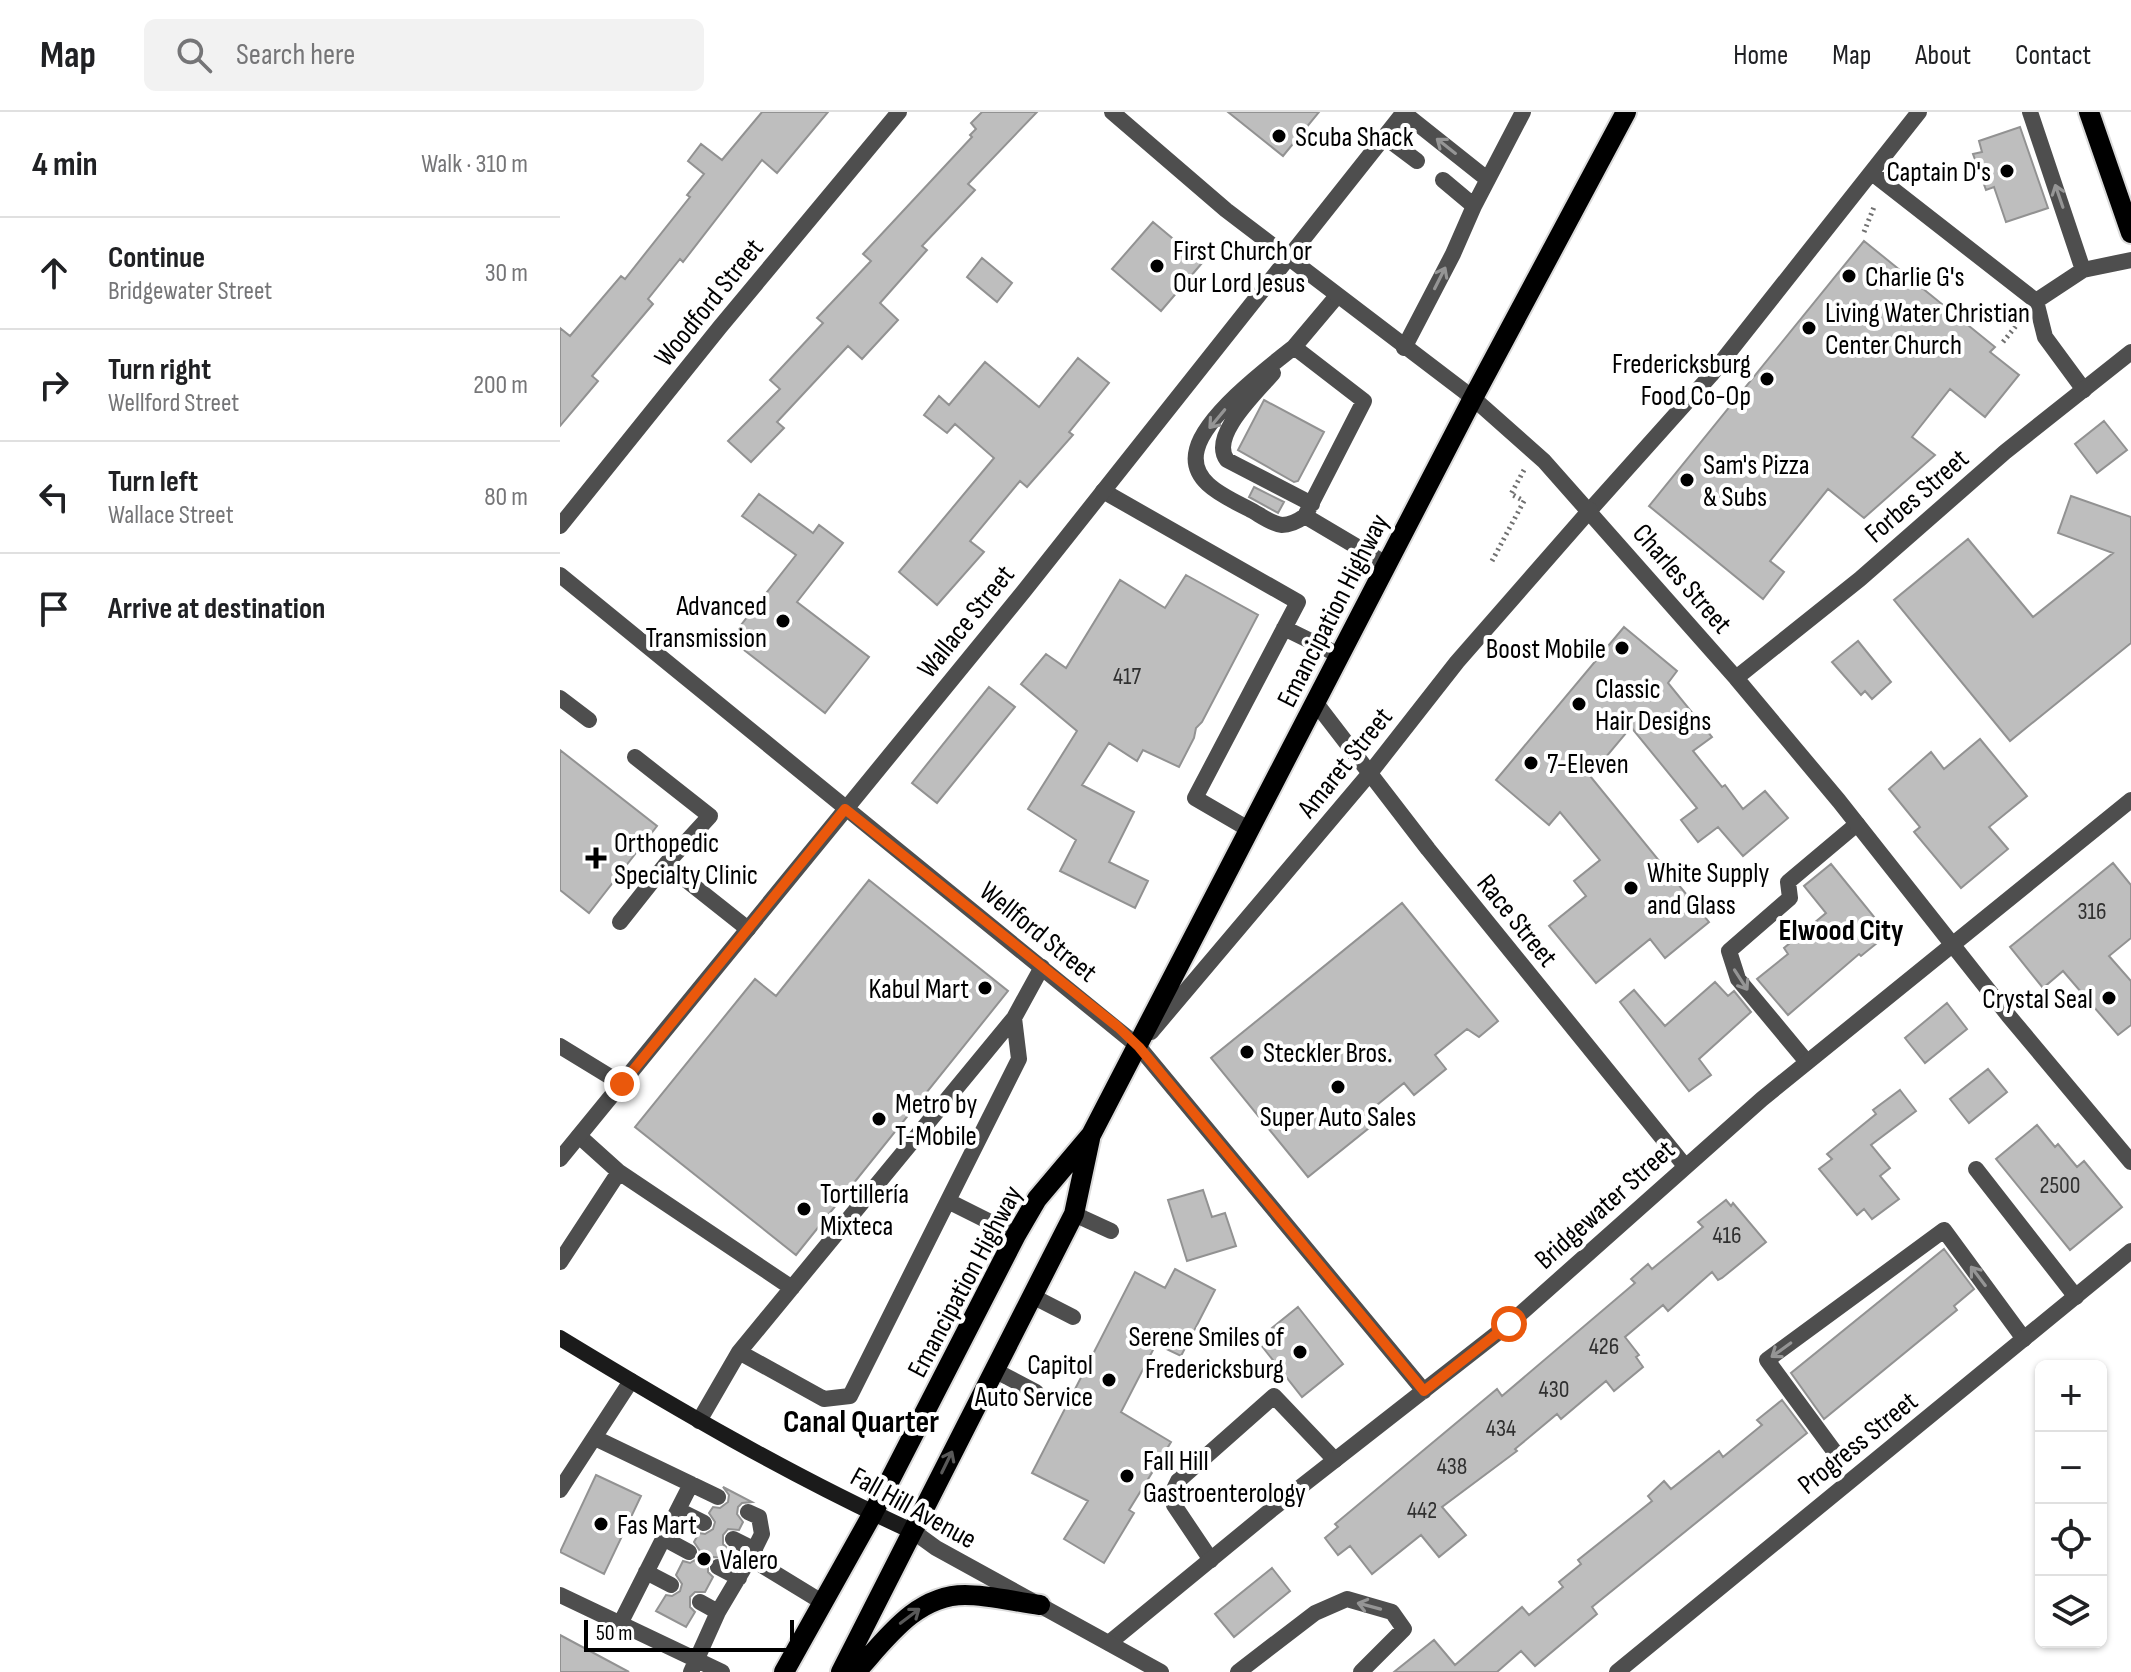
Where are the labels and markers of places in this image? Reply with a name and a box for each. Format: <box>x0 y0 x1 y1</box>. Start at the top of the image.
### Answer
place label: Scuba Shack <box>1295 121 1414 154</box>
marker: Scuba Shack <box>1270 127 1288 145</box>
place label: Captain D's <box>1886 156 1991 189</box>
marker: Captain D's <box>1998 162 2016 180</box>
place label: First Church or Our Lord Jesus <box>1173 235 1312 300</box>
marker: First Church or Our Lord Jesus <box>1148 257 1166 275</box>
place label: Charlie G's <box>1865 261 1965 294</box>
marker: Charlie G's <box>1840 267 1858 285</box>
place label: Living Water Christian Center Church <box>1825 297 2030 362</box>
marker: Living Water Christian Center Church <box>1800 319 1818 337</box>
place label: Fredericksburg Food Co-Op <box>1612 348 1751 413</box>
marker: Fredericksburg Food Co-Op <box>1758 370 1776 388</box>
place label: Sam's Pizza & Subs <box>1703 449 1810 514</box>
marker: Sam's Pizza & Subs <box>1678 471 1696 489</box>
place label: Advanced Transmission <box>646 590 767 655</box>
marker: Advanced Transmission <box>774 612 792 630</box>
place label: Boost Mobile <box>1486 633 1606 666</box>
marker: Boost Mobile <box>1613 639 1631 657</box>
place label: Classic Hair Designs <box>1595 673 1711 738</box>
marker: Classic Hair Designs <box>1570 695 1588 713</box>
place label: 7-Eleven <box>1547 748 1629 781</box>
marker: 7-Eleven <box>1522 754 1540 772</box>
place label: Orthopedic Specialty Clinic <box>614 827 758 892</box>
marker: Orthopedic Specialty Clinic <box>585 847 607 869</box>
place label: White Supply and Glass <box>1647 857 1770 922</box>
marker: White Supply and Glass <box>1622 879 1640 897</box>
place label: Kabul Mart <box>868 973 969 1006</box>
marker: Kabul Mart <box>976 979 994 997</box>
place label: Crystal Seal <box>1982 983 2093 1016</box>
marker: Crystal Seal <box>2100 989 2118 1007</box>
place label: Steckler Bros. <box>1263 1037 1392 1070</box>
marker: Steckler Bros. <box>1238 1043 1256 1061</box>
marker: Super Auto Sales <box>1329 1078 1347 1096</box>
place label: Metro by T-Mobile <box>895 1088 977 1153</box>
place label: Super Auto Sales <box>1260 1101 1416 1134</box>
marker: Metro by T-Mobile <box>870 1110 888 1128</box>
place label: Tortillería Mixteca <box>820 1178 909 1243</box>
marker: Tortillería Mixteca <box>795 1200 813 1218</box>
place label: Serene Smiles of Fredericksburg <box>1128 1321 1285 1386</box>
marker: Serene Smiles of Fredericksburg <box>1291 1343 1309 1361</box>
place label: Capitol Auto Service <box>974 1349 1093 1414</box>
marker: Capitol Auto Service <box>1100 1371 1118 1389</box>
place label: Fall Hill Gastroenterology <box>1143 1445 1306 1510</box>
marker: Fall Hill Gastroenterology <box>1118 1467 1136 1485</box>
place label: Fas Mart <box>617 1509 697 1542</box>
marker: Fas Mart <box>592 1515 610 1533</box>
place label: Valero <box>720 1544 778 1577</box>
marker: Valero <box>695 1550 713 1568</box>

